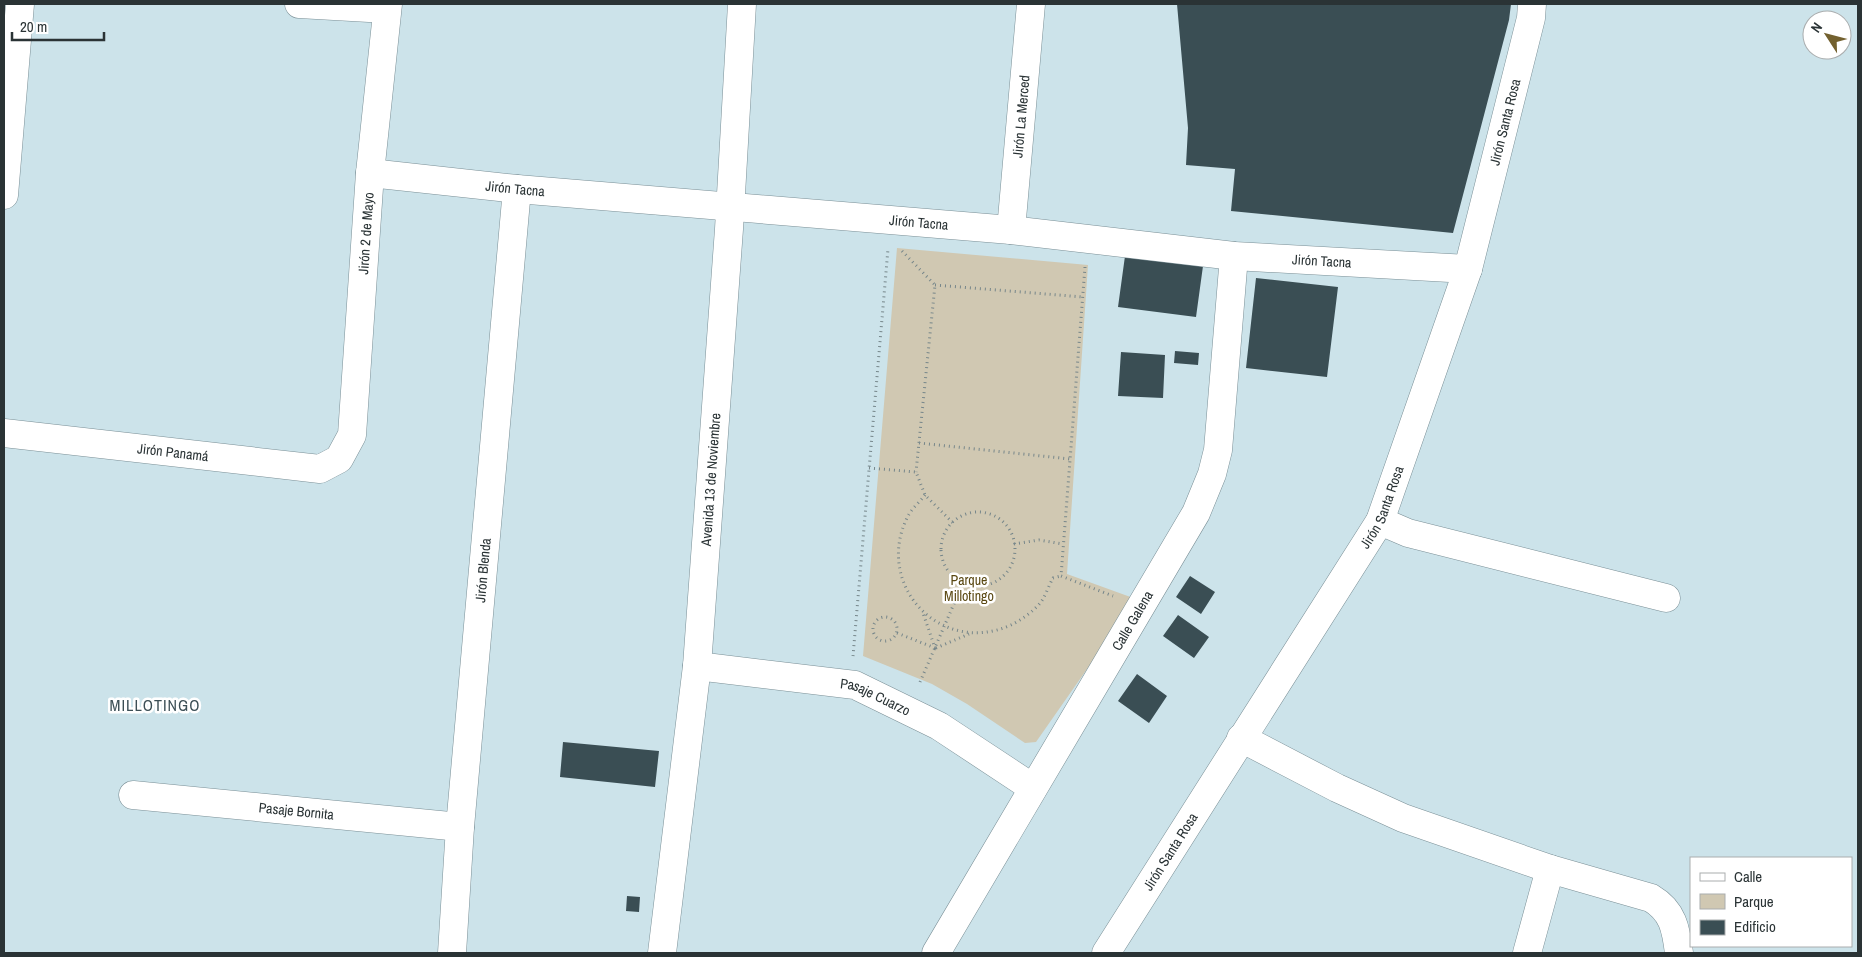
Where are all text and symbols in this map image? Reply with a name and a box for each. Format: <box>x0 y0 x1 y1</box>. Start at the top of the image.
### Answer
scale bar <box>12 10 105 42</box>
north arrow <box>1802 10 1852 60</box>
text: 20 m <box>20 16 47 37</box>
text: N <box>1807 19 1826 36</box>
street label: Jirón La Merced <box>1008 74 1034 159</box>
street label: Jirón Santa Rosa <box>1485 76 1525 167</box>
street label: Jirón Tacna <box>485 177 546 200</box>
street label: Jirón 2 de Mayo <box>354 192 378 275</box>
street label: Jirón Tacna <box>888 211 950 234</box>
street label: Jirón Tacna <box>1292 250 1353 272</box>
street label: Avenida 13 de Noviembre <box>697 412 724 548</box>
street label: Jirón Panamá <box>136 439 210 465</box>
street label: Jirón Santa Rosa <box>1356 463 1408 552</box>
street label: Jirón Blenda <box>471 537 495 603</box>
park label: Parque Millotingo <box>944 571 994 605</box>
street label: Calle Galena <box>1108 587 1157 654</box>
street label: Pasaje Cuarzo <box>839 674 913 720</box>
district label: MILLOTINGO <box>110 694 200 716</box>
street label: Pasaje Bornita <box>258 798 335 824</box>
street label: Jirón Santa Rosa <box>1139 809 1202 894</box>
legend <box>1690 857 1852 947</box>
text: Calle <box>1734 866 1762 887</box>
text: Parque <box>1734 891 1774 912</box>
text: Edificio <box>1734 916 1776 937</box>

